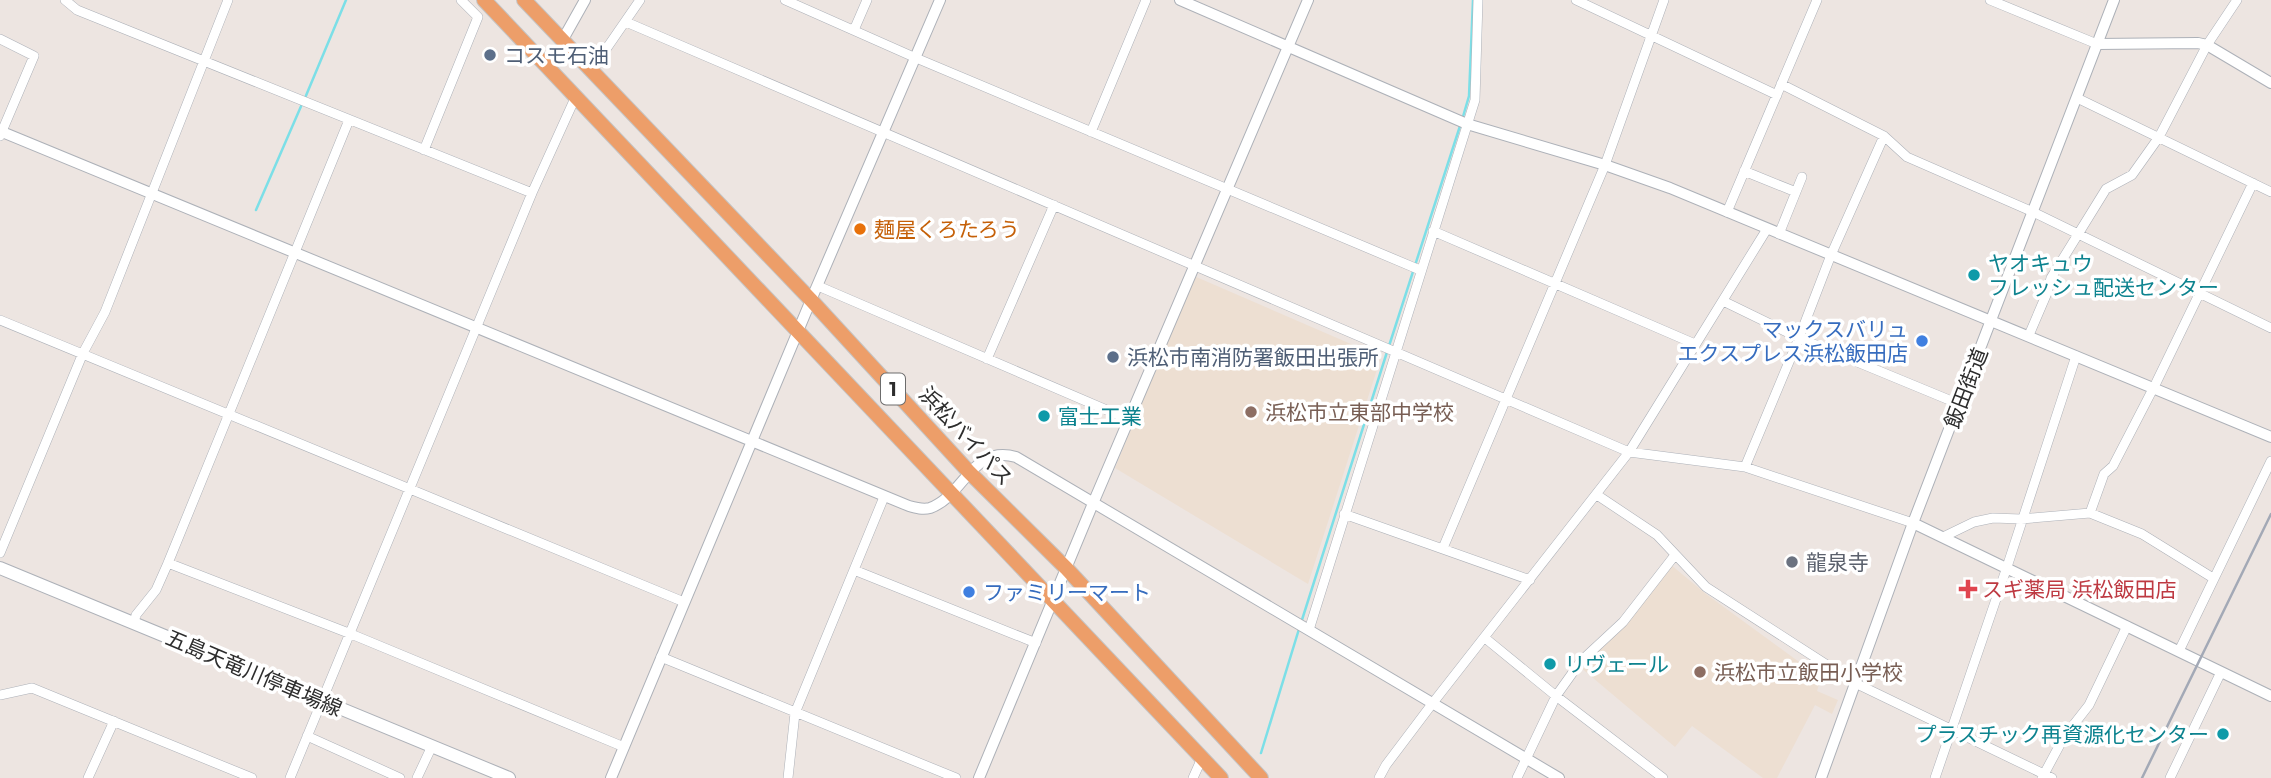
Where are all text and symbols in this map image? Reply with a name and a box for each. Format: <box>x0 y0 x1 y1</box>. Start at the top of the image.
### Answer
place label: コスモ石油 <box>504 43 609 68</box>
marker: コスモ石油 <box>482 47 498 63</box>
place label: 麺屋くろたろう <box>874 217 1020 242</box>
marker: 麺屋くろたろう <box>852 221 868 237</box>
place label: ヤオキュウ フレッシュ配送センター <box>1988 251 2219 300</box>
marker: ヤオキュウ フレッシュ配送センター <box>1966 267 1982 283</box>
place label: マックスバリュ エクスプレス浜松飯田店 <box>1678 317 1908 366</box>
marker: マックスバリュ エクスプレス浜松飯田店 <box>1914 333 1930 349</box>
street label: 飯田街道 <box>1939 344 1993 432</box>
place label: 浜松市南消防署飯田出張所 <box>1127 345 1379 370</box>
marker: 浜松市南消防署飯田出張所 <box>1105 349 1121 365</box>
road number: 1 <box>881 374 905 404</box>
street label: 浜松バイパス <box>914 382 1018 490</box>
place label: 浜松市立東部中学校 <box>1265 400 1454 425</box>
place label: 富士工業 <box>1058 404 1142 429</box>
marker: 浜松市立東部中学校 <box>1243 404 1259 420</box>
marker: 富士工業 <box>1036 408 1052 424</box>
place label: 龍泉寺 <box>1806 550 1869 575</box>
marker: 龍泉寺 <box>1784 554 1800 570</box>
place label: スギ薬局 浜松飯田店 <box>1982 577 2177 602</box>
place label: ファミリーマート <box>983 580 1151 605</box>
marker: スギ薬局 浜松飯田店 <box>1960 581 1976 597</box>
marker: ファミリーマート <box>961 584 977 600</box>
street label: 五島天竜川停車場線 <box>162 625 346 721</box>
place label: リヴェール <box>1564 652 1669 677</box>
marker: リヴェール <box>1542 656 1558 672</box>
place label: 浜松市立飯田小学校 <box>1714 660 1903 685</box>
marker: 浜松市立飯田小学校 <box>1692 664 1708 680</box>
place label: プラスチック再資源化センター <box>1915 722 2209 747</box>
marker: プラスチック再資源化センター <box>2215 726 2231 742</box>

